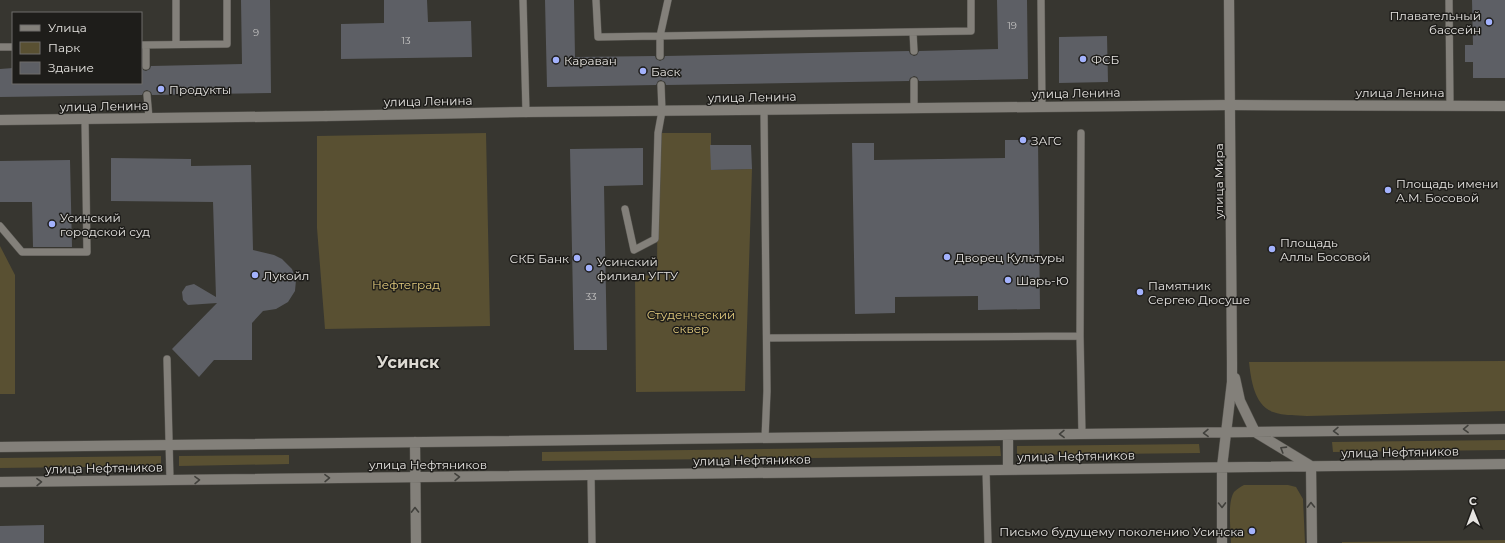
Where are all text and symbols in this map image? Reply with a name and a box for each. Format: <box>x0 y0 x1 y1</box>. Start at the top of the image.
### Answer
place label: Плавательный бассейн <box>1389 8 1481 37</box>
legend <box>12 12 142 84</box>
marker: Плавательный бассейн <box>1484 17 1494 27</box>
house number: 19 <box>1007 19 1017 32</box>
text: Улица <box>48 20 87 35</box>
house number: 9 <box>253 26 259 39</box>
house number: 13 <box>401 34 411 47</box>
text: Парк <box>48 40 80 55</box>
place label: ФСБ <box>1091 52 1120 67</box>
place label: Караван <box>564 53 617 68</box>
marker: ФСБ <box>1078 54 1088 64</box>
marker: Караван <box>551 55 561 65</box>
text: Здание <box>48 60 94 75</box>
place label: Баск <box>651 64 680 79</box>
marker: Баск <box>638 66 648 76</box>
place label: Продукты <box>169 82 231 97</box>
marker: Продукты <box>156 84 166 94</box>
street label: улица Ленина <box>1030 85 1121 101</box>
street label: улица Ленина <box>1355 85 1444 100</box>
street label: улица Ленина <box>706 89 797 105</box>
street label: улица Ленина <box>382 93 473 109</box>
street label: улица Ленина <box>58 98 149 114</box>
place label: ЗАГС <box>1031 133 1062 148</box>
marker: ЗАГС <box>1018 135 1028 145</box>
street label: улица Мира <box>1211 143 1226 220</box>
place label: Площадь имени А.М. Босовой <box>1396 176 1498 205</box>
marker: Площадь имени А.М. Босовой <box>1383 185 1393 195</box>
place label: Усинский городской суд <box>60 210 150 239</box>
marker: Усинский городской суд <box>47 219 57 229</box>
place label: Площадь Аллы Босовой <box>1280 235 1370 264</box>
marker: Площадь Аллы Босовой <box>1267 244 1277 254</box>
place label: Дворец Культуры <box>955 250 1065 265</box>
place label: СКБ Банк <box>510 251 569 266</box>
marker: Дворец Культуры <box>942 252 952 262</box>
marker: СКБ Банк <box>572 253 582 263</box>
place label: Усинский филиал УГТУ <box>597 254 679 283</box>
marker: Усинский филиал УГТУ <box>584 263 594 273</box>
place label: Лукойл <box>263 268 309 283</box>
marker: Лукойл <box>250 270 260 280</box>
place label: Шарь-Ю <box>1016 273 1069 288</box>
marker: Шарь-Ю <box>1003 275 1013 285</box>
park label: Нефтеград <box>372 277 440 292</box>
place label: Памятник Сергею Дюсуше <box>1148 278 1250 307</box>
marker: Памятник Сергею Дюсуше <box>1135 287 1145 297</box>
house number: 33 <box>585 290 597 303</box>
park label: Студенческий сквер <box>647 307 735 336</box>
district label: Усинск <box>377 353 440 372</box>
one-way arrow <box>1463 425 1469 433</box>
one-way arrow <box>1333 427 1339 435</box>
one-way arrow <box>1203 428 1209 437</box>
one-way arrow <box>1059 430 1065 438</box>
street label: улица Нефтяников <box>1340 443 1459 461</box>
street label: улица Нефтяников <box>1016 447 1135 465</box>
one-way arrow <box>1280 447 1287 454</box>
street label: улица Нефтяников <box>692 451 811 469</box>
street label: улица Нефтяников <box>368 457 487 472</box>
street label: улица Нефтяников <box>44 459 163 477</box>
one-way arrow <box>454 473 460 481</box>
one-way arrow <box>324 474 330 482</box>
one-way arrow <box>194 476 200 484</box>
one-way arrow <box>36 478 42 486</box>
north arrow <box>1453 491 1493 531</box>
text: С <box>1469 494 1477 508</box>
one-way arrow <box>1218 502 1226 508</box>
one-way arrow <box>1307 502 1315 508</box>
one-way arrow <box>411 507 419 513</box>
place label: Письмо будущему поколению Усинска <box>999 524 1244 539</box>
marker: Письмо будущему поколению Усинска <box>1247 526 1257 536</box>

